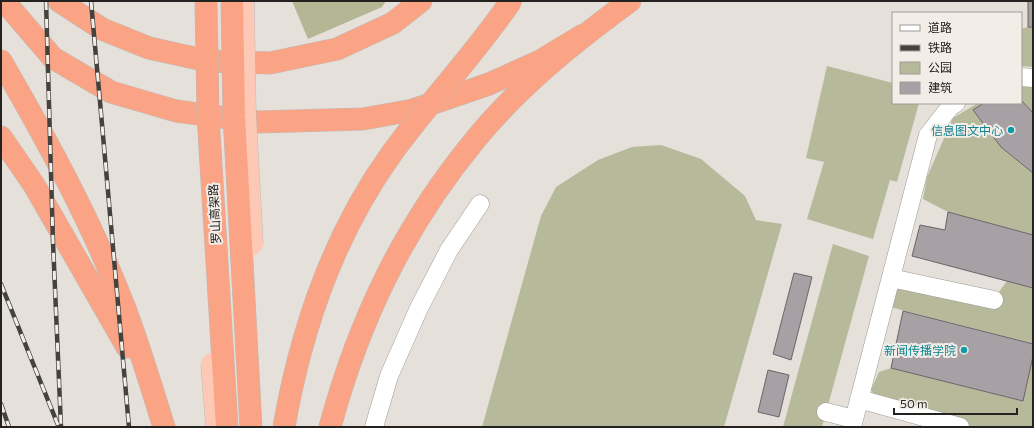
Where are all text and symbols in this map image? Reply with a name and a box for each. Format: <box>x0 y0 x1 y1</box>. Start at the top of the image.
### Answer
legend <box>892 12 1022 104</box>
text: 道路 <box>928 20 952 34</box>
text: 铁路 <box>928 40 952 54</box>
text: 公园 <box>928 60 952 74</box>
text: 建筑 <box>928 80 952 94</box>
place label: 信息图文中心 <box>931 123 1003 137</box>
marker: 信息图文中心 <box>1006 125 1016 135</box>
street label: 罗山高架路 <box>205 184 223 244</box>
place label: 新闻传播学院 <box>884 343 956 357</box>
marker: 新闻传播学院 <box>959 345 969 355</box>
scale bar <box>894 390 1017 416</box>
text: 50 m <box>900 396 928 410</box>

